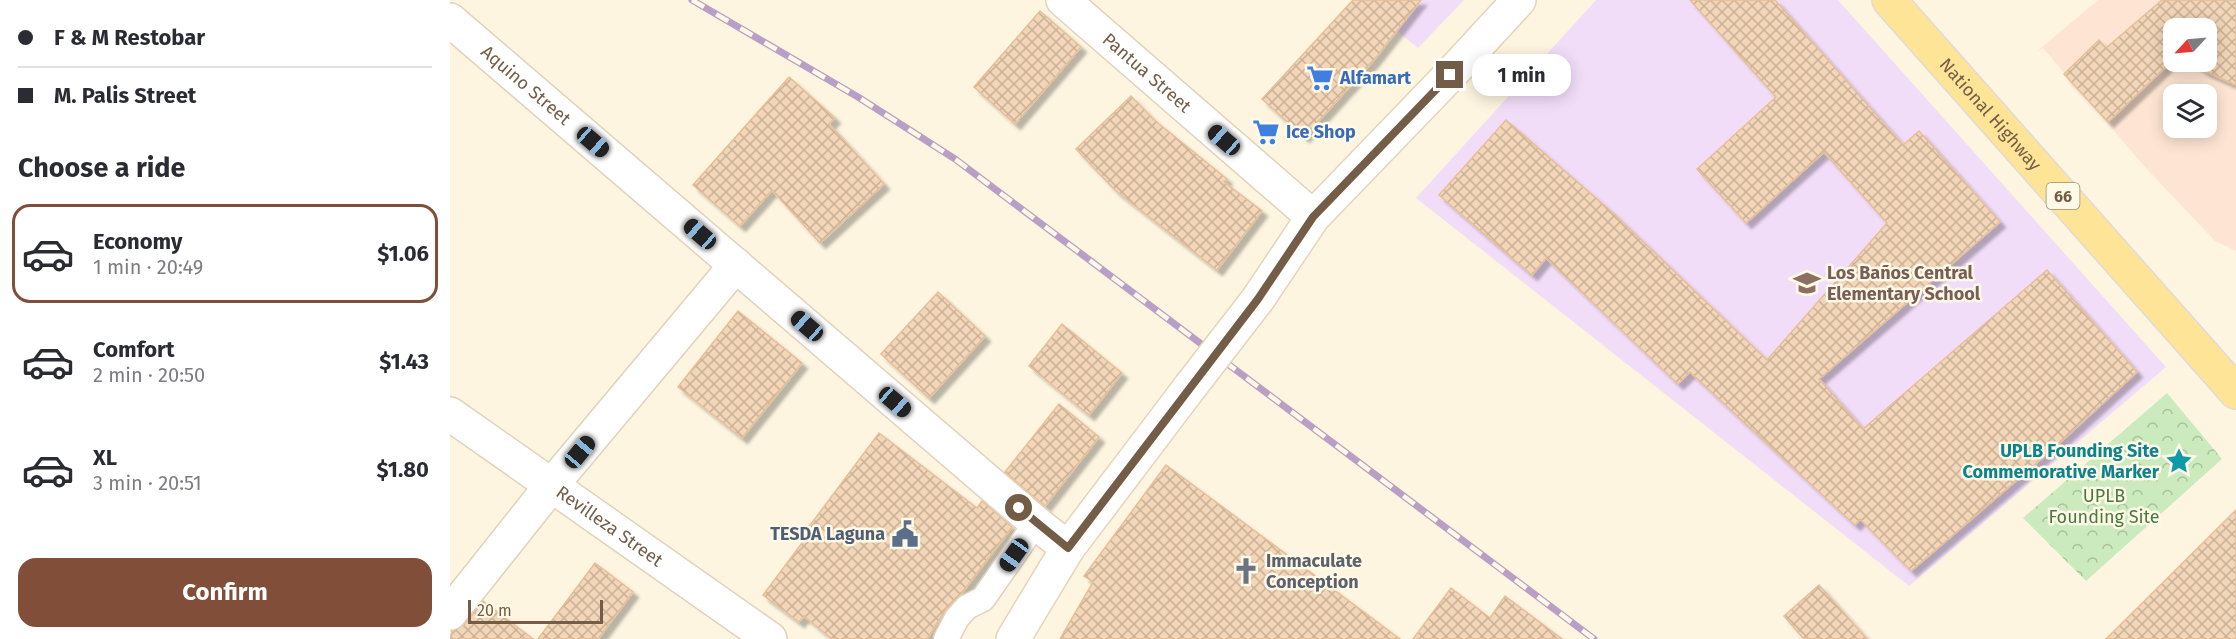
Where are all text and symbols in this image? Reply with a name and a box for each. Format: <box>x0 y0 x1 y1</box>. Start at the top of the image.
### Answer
north arrow <box>2163 18 2217 72</box>
map controls <box>2163 18 2217 138</box>
text: F & M Restobar <box>54 24 205 51</box>
street label: Pantua Street <box>1098 28 1196 118</box>
street label: Aquino Street <box>476 41 576 130</box>
callout: 1 min <box>1471 54 1570 96</box>
street label: National Highway <box>1935 54 2046 175</box>
route end <box>1436 61 1463 88</box>
supermarket icon: Alfamart <box>1305 63 1335 93</box>
text: 1 min <box>1497 63 1546 87</box>
place label: Alfamart <box>1339 67 1412 89</box>
text: M. Palis Street <box>54 82 196 109</box>
button: layers <box>2163 84 2217 138</box>
supermarket icon: Ice Shop <box>1251 117 1281 147</box>
car <box>1205 121 1243 159</box>
place label: Ice Shop <box>1286 121 1356 143</box>
car <box>574 123 612 161</box>
text: Choose a ride <box>18 152 185 184</box>
road number: 66 <box>2046 183 2080 209</box>
car <box>681 215 719 253</box>
icon: car <box>21 227 75 281</box>
text: Economy <box>93 228 182 255</box>
text: $1.06 <box>377 240 429 267</box>
text: 1 min · 20:49 <box>93 255 203 279</box>
place label: Los Baños Central Elementary School <box>1827 262 1981 305</box>
school or university icon: Los Baños Central Elementary School <box>1792 268 1822 298</box>
car <box>788 307 826 345</box>
icon: car <box>21 335 75 389</box>
text: Comfort <box>93 336 174 363</box>
text: $1.43 <box>379 348 429 375</box>
text: 2 min · 20:50 <box>93 363 205 387</box>
car <box>876 383 914 421</box>
car <box>562 432 598 472</box>
place label: UPLB Founding Site Commemorative Marker <box>1963 440 2160 483</box>
icon: car <box>21 443 75 497</box>
text: XL <box>93 444 117 471</box>
place icon: UPLB Founding Site Commemorative Marker <box>2164 446 2194 476</box>
text: $1.80 <box>377 456 429 483</box>
text: 3 min · 20:51 <box>93 471 202 495</box>
street label: Revilleza Street <box>552 481 668 572</box>
park label: UPLB Founding Site <box>2048 485 2160 528</box>
route start <box>1005 494 1032 521</box>
public building icon: TESDA Laguna <box>890 519 920 549</box>
place label: TESDA Laguna <box>770 523 885 545</box>
car <box>996 535 1032 575</box>
place label: Immaculate Conception <box>1266 550 1362 593</box>
church icon: Immaculate Conception <box>1231 556 1261 586</box>
button: Confirm <box>18 558 432 627</box>
scale bar <box>468 597 603 624</box>
text: 20 m <box>477 601 512 620</box>

